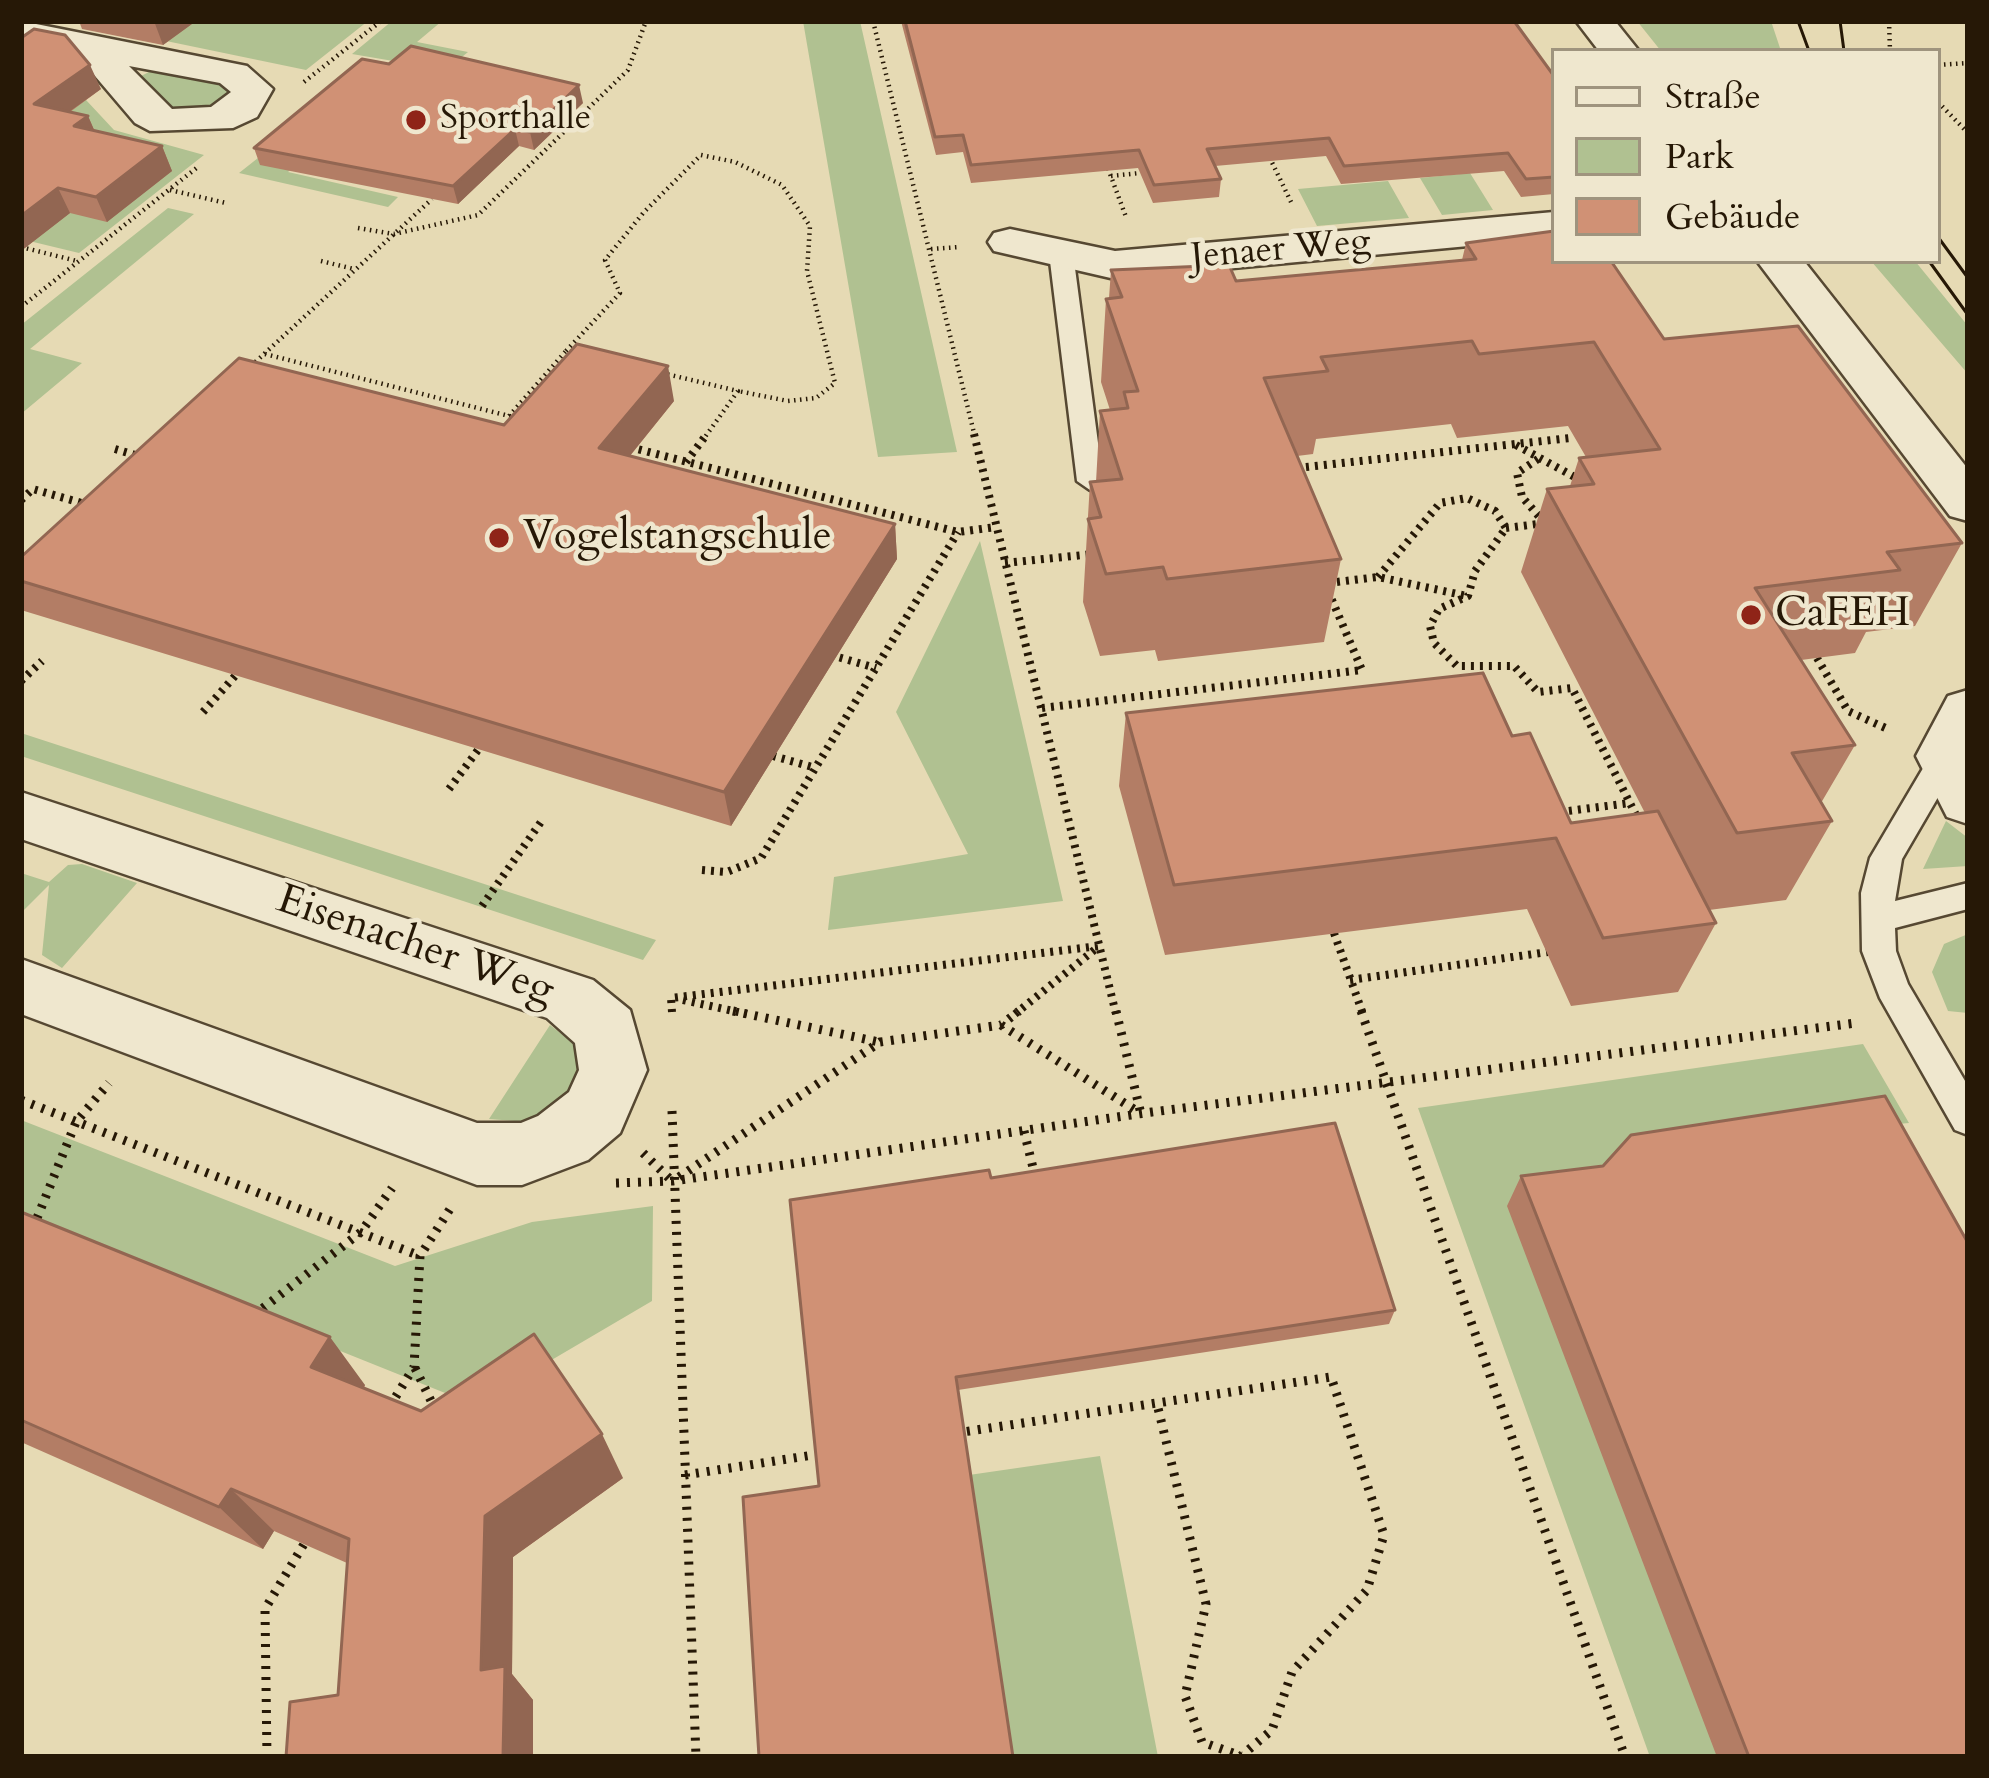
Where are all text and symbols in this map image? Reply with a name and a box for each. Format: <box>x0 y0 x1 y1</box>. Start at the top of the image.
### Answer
legend <box>1551 48 1941 264</box>
text: Straße <box>1665 72 1761 121</box>
place label: Sporthalle <box>440 98 591 142</box>
marker: Sporthalle <box>403 107 429 133</box>
text: Park <box>1665 132 1734 181</box>
text: Gebäude <box>1665 192 1800 241</box>
street label: Jenaer Weg <box>1189 222 1373 280</box>
place label: Vogelstangschule <box>523 513 832 563</box>
marker: Vogelstangschule <box>486 525 512 551</box>
place label: CaFEH <box>1775 590 1910 640</box>
marker: CaFEH <box>1738 602 1764 628</box>
street label: Eisenacher Weg <box>270 876 560 1018</box>

